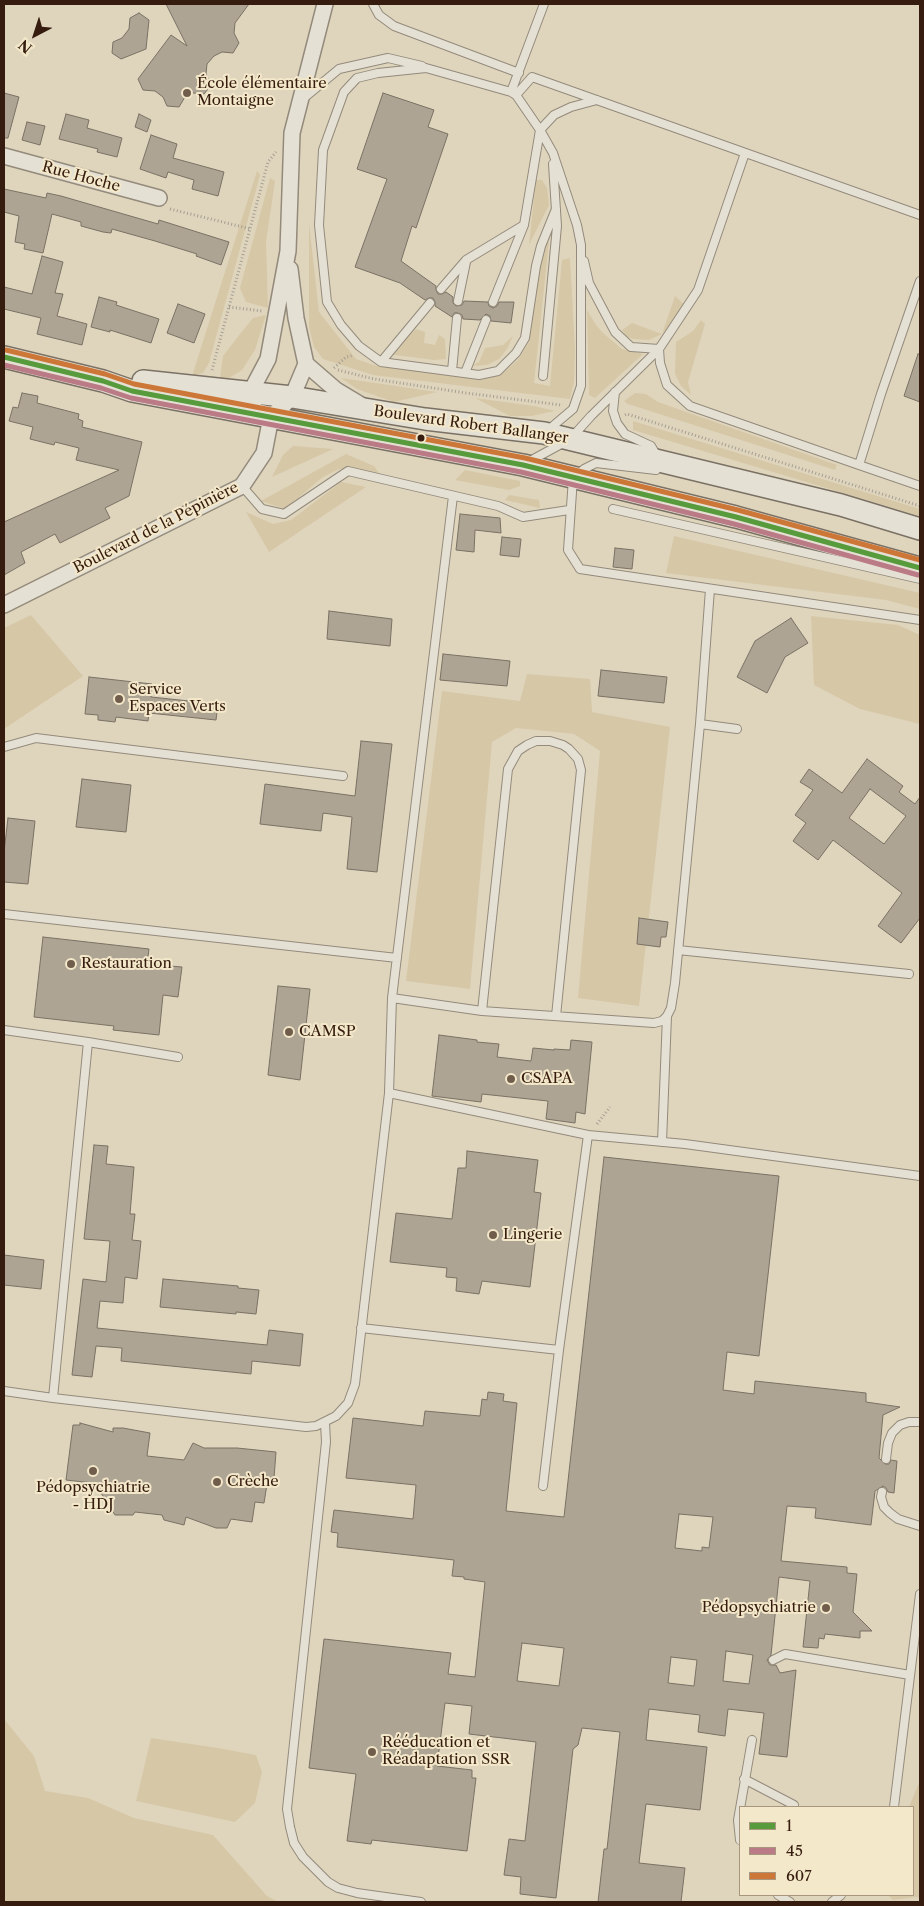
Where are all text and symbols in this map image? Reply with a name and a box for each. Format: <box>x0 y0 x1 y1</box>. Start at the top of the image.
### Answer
north arrow <box>10 10 60 60</box>
text: N <box>15 36 36 57</box>
place label: École élémentaire Montaigne <box>197 75 327 110</box>
marker: École élémentaire Montaigne <box>181 87 193 99</box>
street label: Rue Hoche <box>40 158 122 196</box>
street label: Boulevard Robert Ballanger <box>372 402 570 448</box>
unlabelled marker <box>416 433 426 443</box>
street label: Boulevard de la Pépinière <box>70 478 242 578</box>
place label: Service Espaces Verts <box>129 681 226 716</box>
marker: Service Espaces Verts <box>113 693 125 705</box>
place label: Restauration <box>81 955 172 973</box>
marker: Restauration <box>65 958 77 970</box>
place label: CAMSP <box>299 1023 356 1041</box>
marker: CAMSP <box>283 1026 295 1038</box>
place label: CSAPA <box>521 1070 573 1088</box>
marker: CSAPA <box>505 1073 517 1085</box>
place label: Lingerie <box>503 1226 562 1244</box>
marker: Lingerie <box>487 1229 499 1241</box>
marker: Pédopsychiatrie - HDJ <box>87 1465 99 1477</box>
place label: Crèche <box>227 1473 279 1491</box>
marker: Crèche <box>211 1476 223 1488</box>
place label: Pédopsychiatrie - HDJ <box>36 1479 150 1514</box>
place label: Pédopsychiatrie <box>702 1599 816 1617</box>
marker: Pédopsychiatrie <box>820 1602 832 1614</box>
place label: Rééducation et Réadaptation SSR <box>382 1734 510 1769</box>
marker: Rééducation et Réadaptation SSR <box>366 1746 378 1758</box>
legend <box>739 1806 914 1896</box>
text: 1 <box>786 1816 792 1835</box>
text: 45 <box>786 1841 803 1860</box>
text: 607 <box>786 1866 812 1885</box>

